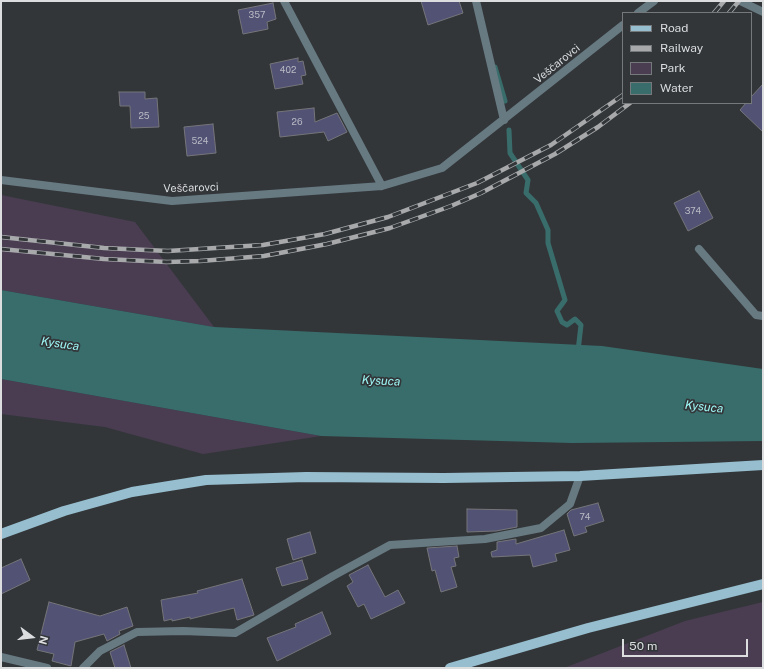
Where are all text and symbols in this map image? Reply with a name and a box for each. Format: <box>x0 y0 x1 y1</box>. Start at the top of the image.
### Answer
house number: 357 <box>249 10 265 20</box>
legend <box>622 12 752 104</box>
text: Road <box>660 21 688 35</box>
text: Railway <box>660 41 703 55</box>
street label: Veščarovci <box>531 42 583 86</box>
text: Park <box>660 61 686 75</box>
house number: 402 <box>280 65 296 75</box>
text: Water <box>660 81 693 95</box>
house number: 25 <box>138 111 150 121</box>
house number: 26 <box>292 117 302 127</box>
house number: 524 <box>192 136 208 146</box>
street label: Veščarovci <box>163 180 219 196</box>
house number: 374 <box>685 206 701 216</box>
water label: Kysuca <box>40 334 80 354</box>
water label: Kysuca <box>361 373 401 389</box>
water label: Kysuca <box>684 398 724 416</box>
house number: 74 <box>580 512 590 522</box>
north arrow <box>12 617 52 657</box>
scale bar <box>624 631 750 657</box>
text: N <box>37 634 51 646</box>
text: 50 m <box>629 639 657 653</box>

